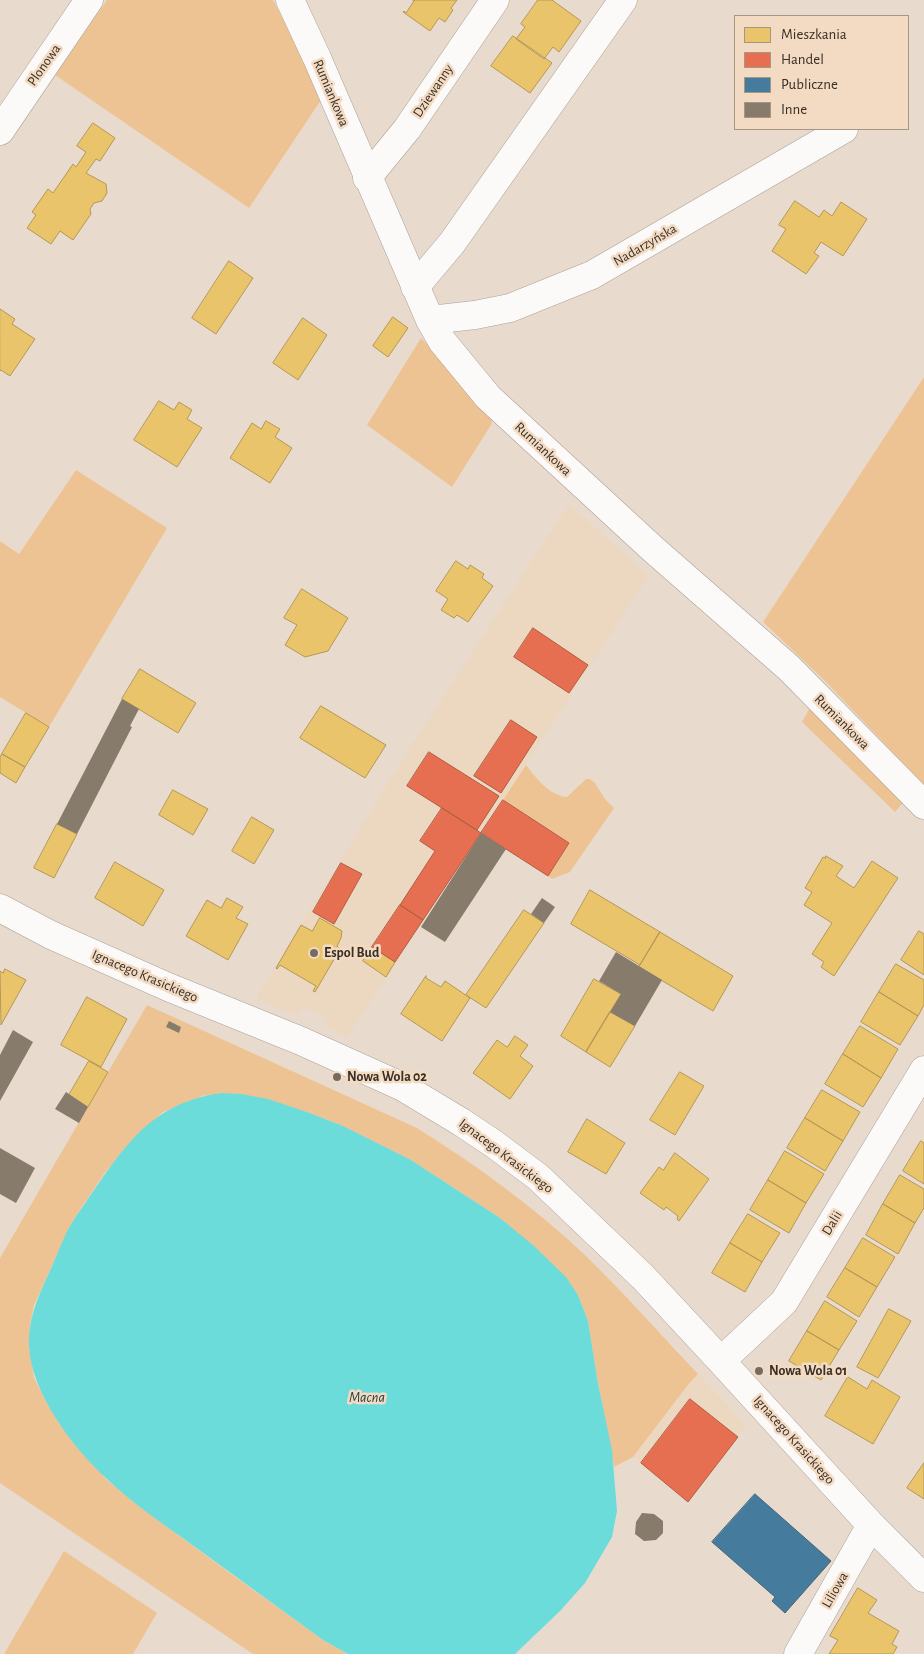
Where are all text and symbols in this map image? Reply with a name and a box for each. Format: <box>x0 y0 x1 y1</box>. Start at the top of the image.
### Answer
legend <box>734 15 909 130</box>
text: Mieszkania <box>781 27 847 42</box>
street label: Plonowa <box>24 41 64 89</box>
text: Handel <box>781 52 824 67</box>
street label: Rumiankowa <box>309 57 353 129</box>
street label: Dziewanny <box>409 61 457 121</box>
text: Publiczne <box>781 77 838 92</box>
text: Inne <box>781 102 807 117</box>
street label: Nadarzyńska <box>610 220 680 270</box>
street label: Rumiankowa <box>511 419 575 479</box>
street label: Rumiankowa <box>811 691 873 753</box>
place label: Espol Bud <box>324 945 379 961</box>
street label: Ignacego Krasickiego <box>89 946 201 1006</box>
marker: Espol Bud <box>308 947 320 959</box>
place label: Nowa Wola 02 <box>347 1069 427 1085</box>
marker: Nowa Wola 02 <box>331 1071 343 1083</box>
street label: Ignacego Krasickiego <box>456 1115 556 1197</box>
street label: Dalii <box>818 1208 846 1238</box>
place label: Nowa Wola 01 <box>769 1363 847 1379</box>
marker: Nowa Wola 01 <box>753 1365 765 1377</box>
water label: Macna <box>349 1388 385 1406</box>
street label: Ignacego Krasickiego <box>750 1392 838 1488</box>
street label: Liliowa <box>818 1569 852 1611</box>

